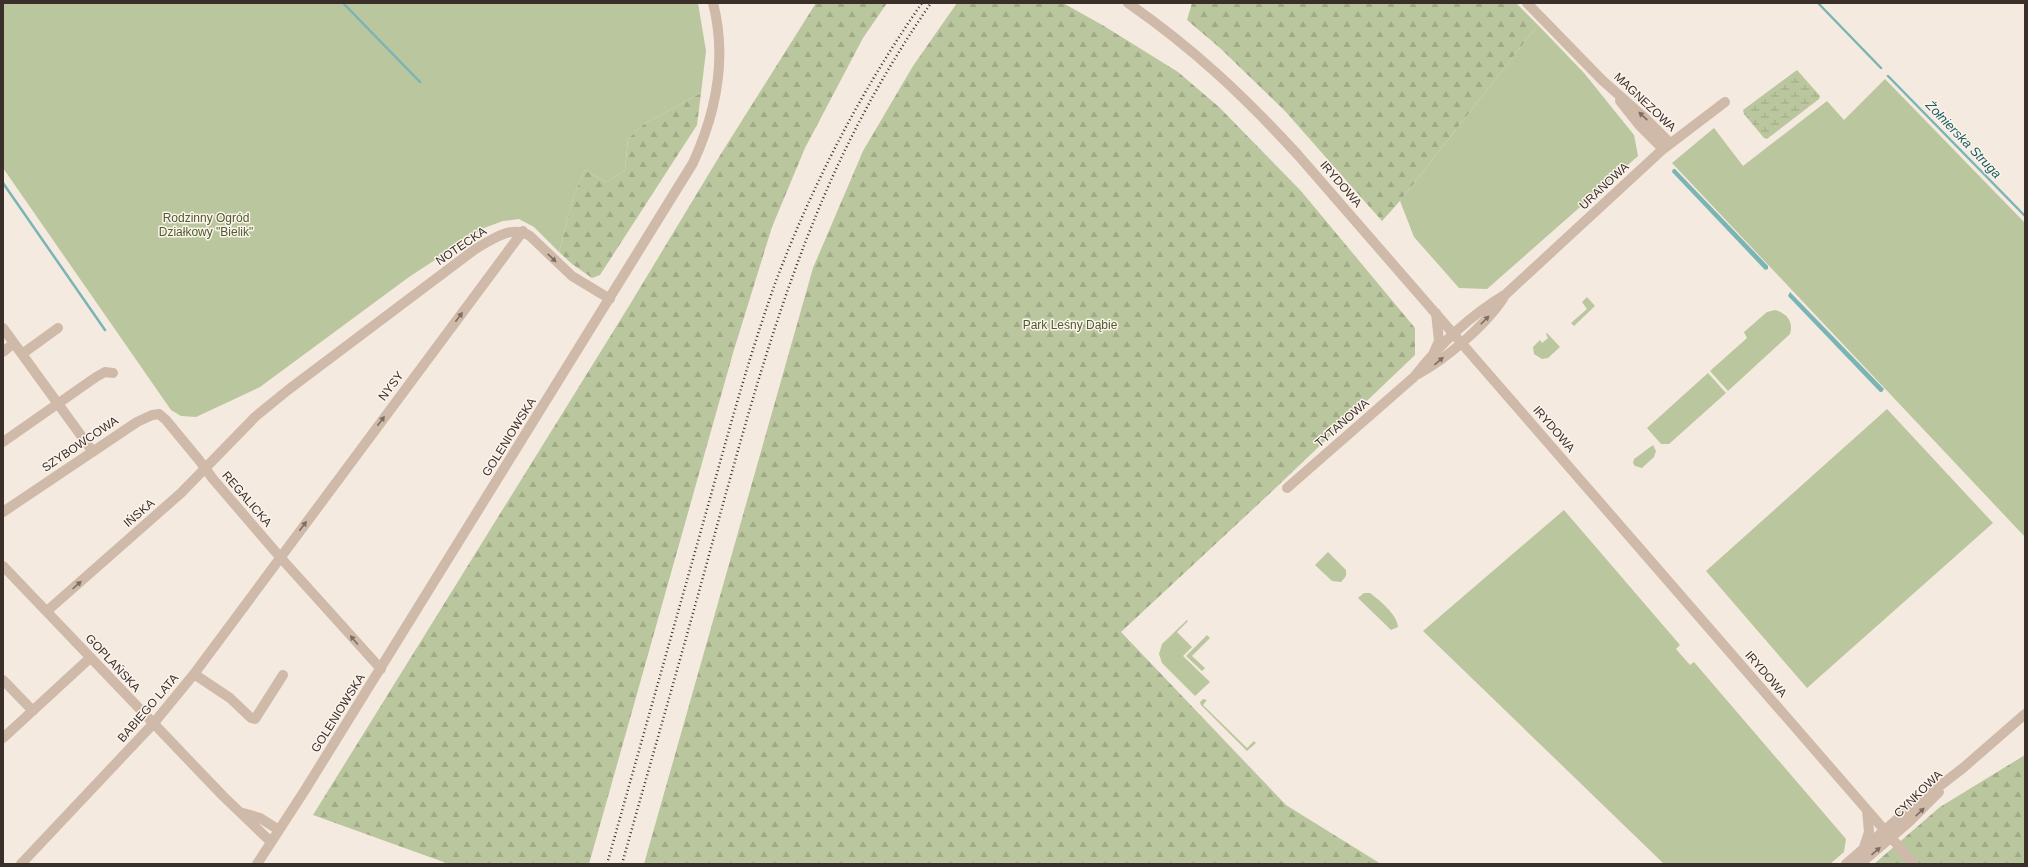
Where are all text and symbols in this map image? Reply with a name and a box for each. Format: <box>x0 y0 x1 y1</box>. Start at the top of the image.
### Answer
street label: MAGNEZOWA <box>1611 70 1679 134</box>
water label: Żołnierska Struga <box>1922 97 2004 181</box>
one-way arrow <box>1638 111 1648 120</box>
street label: IRYDOWA <box>1317 158 1365 210</box>
street label: URANOWA <box>1576 160 1632 212</box>
park label: Rodzinny Ogród Działkowy "Bielik" <box>159 211 253 239</box>
street label: NOTECKA <box>433 224 489 268</box>
one-way arrow <box>547 253 557 262</box>
one-way arrow <box>454 312 463 323</box>
one-way arrow <box>1480 315 1490 325</box>
park label: Park Leśny Dąbie <box>1023 318 1118 332</box>
one-way arrow <box>1434 357 1444 366</box>
street label: NYSY <box>376 369 406 403</box>
street label: GOLENIOWSKA <box>479 395 539 479</box>
street label: TYTANOWA <box>1312 396 1372 450</box>
street label: IRYDOWA <box>1530 403 1578 455</box>
street label: SZYBOWCOWA <box>39 413 121 475</box>
one-way arrow <box>377 416 385 427</box>
street label: REGALICKA <box>219 468 275 530</box>
street label: IŃSKA <box>120 495 157 530</box>
one-way arrow <box>299 520 307 531</box>
one-way arrow <box>72 581 81 590</box>
street label: GOPLAŃSKA <box>83 630 144 695</box>
one-way arrow <box>350 634 359 645</box>
street label: IRYDOWA <box>1742 648 1790 700</box>
street label: BABIEGO LATA <box>115 671 181 745</box>
street label: GOLENIOWSKA <box>308 671 368 755</box>
street label: CYNKOWA <box>1891 768 1945 820</box>
one-way arrow <box>1915 807 1925 816</box>
one-way arrow <box>1870 846 1881 855</box>

